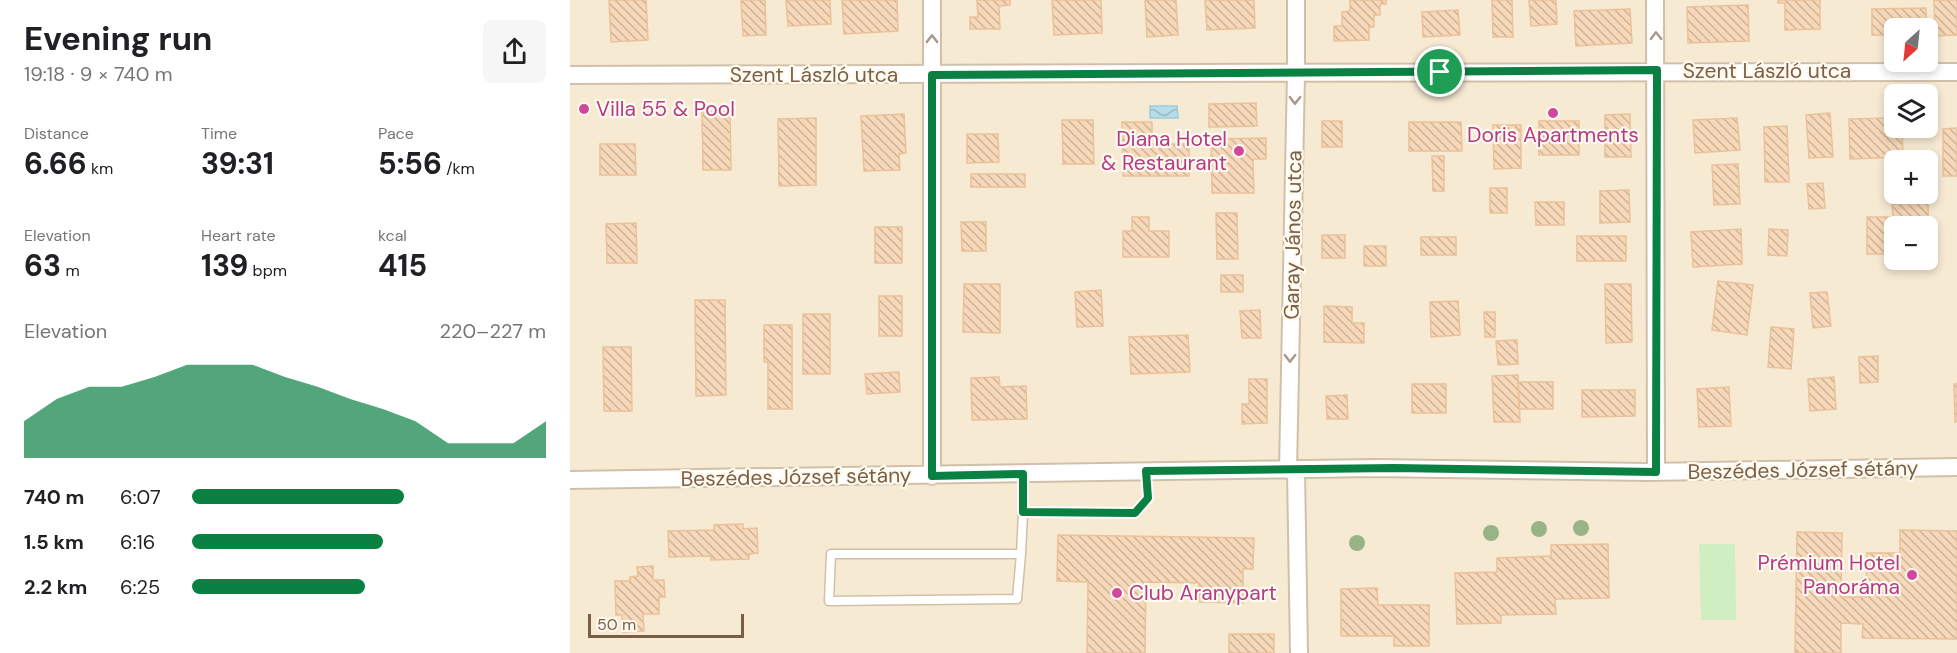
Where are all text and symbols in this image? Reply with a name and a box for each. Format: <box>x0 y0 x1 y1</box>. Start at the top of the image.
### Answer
text: Evening run <box>24 17 212 60</box>
north arrow <box>1884 18 1938 72</box>
map controls <box>1884 18 1938 270</box>
button: share <box>483 20 546 83</box>
one-way arrow <box>1650 31 1662 40</box>
one-way arrow <box>926 35 938 44</box>
pin <box>1414 46 1465 97</box>
icon: arrive <box>1423 55 1456 88</box>
street label: Szent László utca <box>1683 57 1851 85</box>
text: 19:18 · 9 × 740 m <box>24 61 173 87</box>
street label: Szent László utca <box>730 61 898 89</box>
button: layers <box>1884 84 1938 138</box>
place label: Villa 55 & Pool <box>596 95 735 123</box>
one-way arrow <box>1289 96 1302 105</box>
marker: Villa 55 & Pool <box>577 102 591 116</box>
marker: Doris Apartments <box>1546 106 1560 120</box>
place label: Doris Apartments <box>1467 121 1639 149</box>
text: Distance <box>24 123 89 144</box>
text: Time <box>201 123 237 144</box>
text: Pace <box>378 123 414 144</box>
place label: Diana Hotel & Restaurant <box>1101 125 1227 177</box>
text: 6.66 <box>24 144 87 183</box>
text: 39:31 <box>201 144 274 183</box>
text: 5:56 <box>378 144 442 183</box>
marker: Diana Hotel & Restaurant <box>1232 144 1246 158</box>
street label: Garay János utca <box>1278 150 1308 320</box>
button: + <box>1884 150 1938 204</box>
text: km <box>87 158 113 179</box>
text: /km <box>442 158 475 179</box>
button: − <box>1884 216 1938 270</box>
text: Elevation <box>24 225 91 246</box>
text: Heart rate <box>201 225 276 246</box>
text: kcal <box>378 225 407 246</box>
text: 63 <box>24 246 61 285</box>
text: 139 <box>201 246 248 285</box>
text: 415 <box>378 246 427 285</box>
text: m <box>61 260 80 281</box>
text: bpm <box>248 260 287 281</box>
text: Elevation <box>24 318 107 344</box>
text: 220–227 m <box>440 318 546 344</box>
one-way arrow <box>1284 354 1296 363</box>
street label: Beszédes József sétány <box>1687 454 1919 486</box>
street label: Beszédes József sétány <box>680 461 912 493</box>
text: 740 m <box>24 484 84 510</box>
text: 6:07 <box>120 484 161 510</box>
text: 1.5 km <box>24 529 84 555</box>
text: 6:16 <box>120 529 155 555</box>
place label: Prémium Hotel Panoráma <box>1758 549 1900 601</box>
marker: Prémium Hotel Panoráma <box>1905 568 1919 582</box>
text: 2.2 km <box>24 574 87 600</box>
text: 6:25 <box>120 574 160 600</box>
place label: Club Aranypart <box>1129 579 1277 607</box>
marker: Club Aranypart <box>1110 586 1124 600</box>
scale bar <box>588 611 744 638</box>
text: 50 m <box>597 614 636 635</box>

